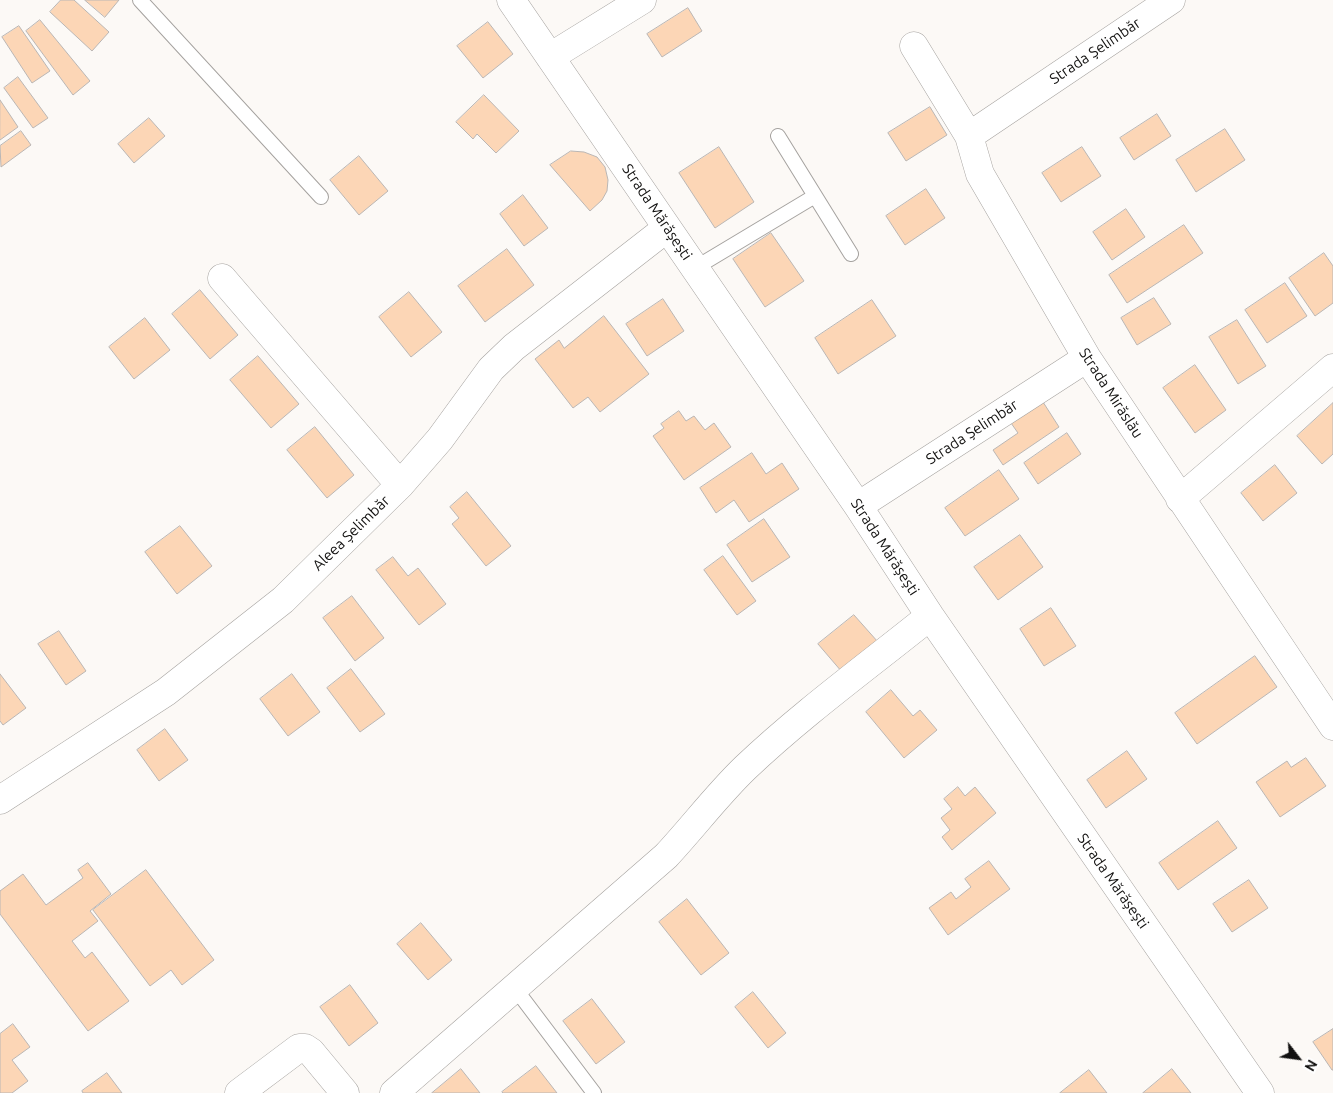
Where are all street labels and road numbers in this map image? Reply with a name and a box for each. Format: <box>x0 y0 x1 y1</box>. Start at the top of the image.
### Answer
street label: Strada Șelimbăr <box>1046 14 1144 88</box>
street label: Strada Mărășești <box>618 161 696 263</box>
street label: Strada Mirăslău <box>1075 345 1147 441</box>
street label: Strada Șelimbăr <box>923 396 1021 468</box>
street label: Aleea Șelimbăr <box>309 492 393 574</box>
street label: Strada Mărășești <box>847 495 923 599</box>
street label: Strada Mărășești <box>1074 830 1152 932</box>

